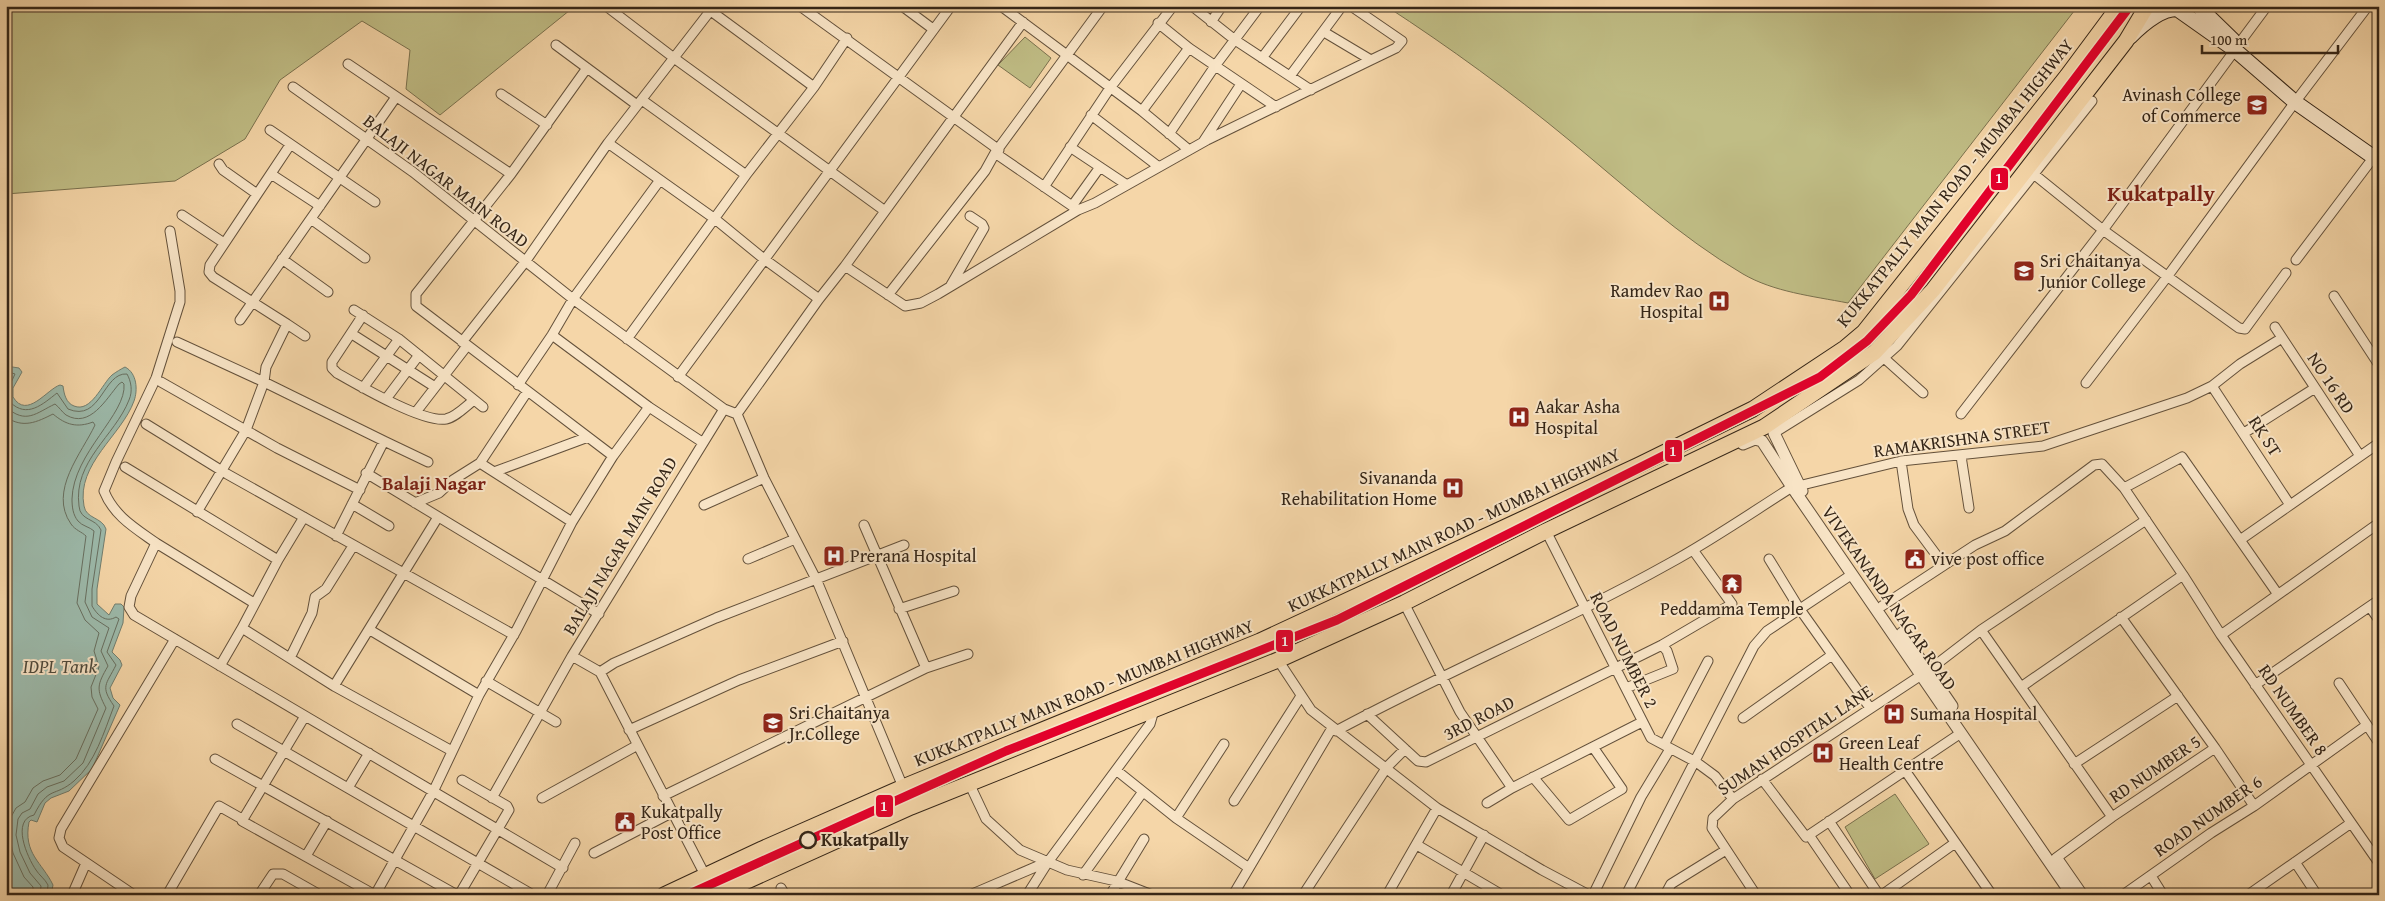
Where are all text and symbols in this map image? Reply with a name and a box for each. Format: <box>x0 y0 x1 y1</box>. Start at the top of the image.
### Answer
scale bar <box>2202 22 2339 54</box>
text: 100 m <box>2210 29 2248 50</box>
street label: KUKKATPALLY MAIN ROAD - MUMBAI HIGHWAY <box>1829 32 2080 333</box>
place label: Avinash College of Commerce <box>2122 81 2241 129</box>
school or university icon: Avinash College of Commerce <box>2245 93 2269 117</box>
street label: BALAJI NAGAR MAIN ROAD <box>358 107 535 254</box>
line badge: 1 <box>1990 167 2009 191</box>
text: 1 <box>1995 168 2003 188</box>
district label: Kukatpally <box>2107 177 2215 209</box>
place label: Sri Chaitanya Junior College <box>2038 247 2146 295</box>
school or university icon: Sri Chaitanya Junior College <box>2012 259 2036 283</box>
place label: Ramdev Rao Hospital <box>1610 277 1703 325</box>
hospital icon: Ramdev Rao Hospital <box>1707 289 1731 313</box>
street label: NO 16 RD <box>2301 346 2362 419</box>
place label: Aakar Asha Hospital <box>1535 393 1621 441</box>
hospital icon: Aakar Asha Hospital <box>1507 405 1531 429</box>
street label: RK ST <box>2242 410 2289 461</box>
street label: RAMAKRISHNA STREET <box>1872 413 2052 464</box>
line badge: 1 <box>1664 439 1683 463</box>
street label: KUKKATPALLY MAIN ROAD - MUMBAI HIGHWAY <box>1283 440 1625 619</box>
text: 1 <box>1669 441 1677 461</box>
street label: BALAJI NAGAR MAIN ROAD <box>556 451 684 640</box>
place label: Sivananda Rehabilitation Home <box>1281 464 1437 512</box>
district label: Balaji Nagar <box>382 469 486 497</box>
hospital icon: Sivananda Rehabilitation Home <box>1441 476 1465 500</box>
street label: VIVEKANANDA NAGAR ROAD <box>1815 500 1964 696</box>
place label: Prerana Hospital <box>850 542 977 569</box>
hospital icon: Prerana Hospital <box>822 544 846 568</box>
place label: vive post office <box>1931 545 2045 572</box>
public building icon: vive post office <box>1903 547 1927 571</box>
temple icon: Peddamma Temple <box>1720 572 1744 596</box>
street label: ROAD NUMBER 2 <box>1584 587 1665 713</box>
place label: Peddamma Temple <box>1660 595 1804 622</box>
street label: KUKKATPALLY MAIN ROAD - MUMBAI HIGHWAY <box>910 612 1258 773</box>
line badge: 1 <box>1275 629 1294 653</box>
text: 1 <box>1281 631 1289 651</box>
water label: IDPL Tank <box>23 652 98 680</box>
street label: RD NUMBER 8 <box>2252 659 2335 761</box>
street label: SUMAN HOSPITAL LANE <box>1712 677 1878 802</box>
street label: 3RD ROAD <box>1439 688 1519 747</box>
place label: Sri Chaitanya Jr.College <box>787 699 890 747</box>
place label: Sumana Hospital <box>1910 700 2037 727</box>
hospital icon: Sumana Hospital <box>1882 702 1906 726</box>
school or university icon: Sri Chaitanya Jr.College <box>761 711 785 735</box>
street label: RD NUMBER 5 <box>2103 728 2206 809</box>
place label: Green Leaf Health Centre <box>1839 729 1944 777</box>
hospital icon: Green Leaf Health Centre <box>1811 741 1835 765</box>
street label: ROAD NUMBER 6 <box>2148 768 2268 863</box>
line badge: 1 <box>875 794 894 818</box>
text: 1 <box>880 796 888 816</box>
place label: Kukatpally Post Office <box>641 798 723 846</box>
public building icon: Kukatpally Post Office <box>613 810 637 834</box>
place label: Kukatpally <box>821 826 910 853</box>
marker: Kukatpally <box>799 831 817 849</box>

